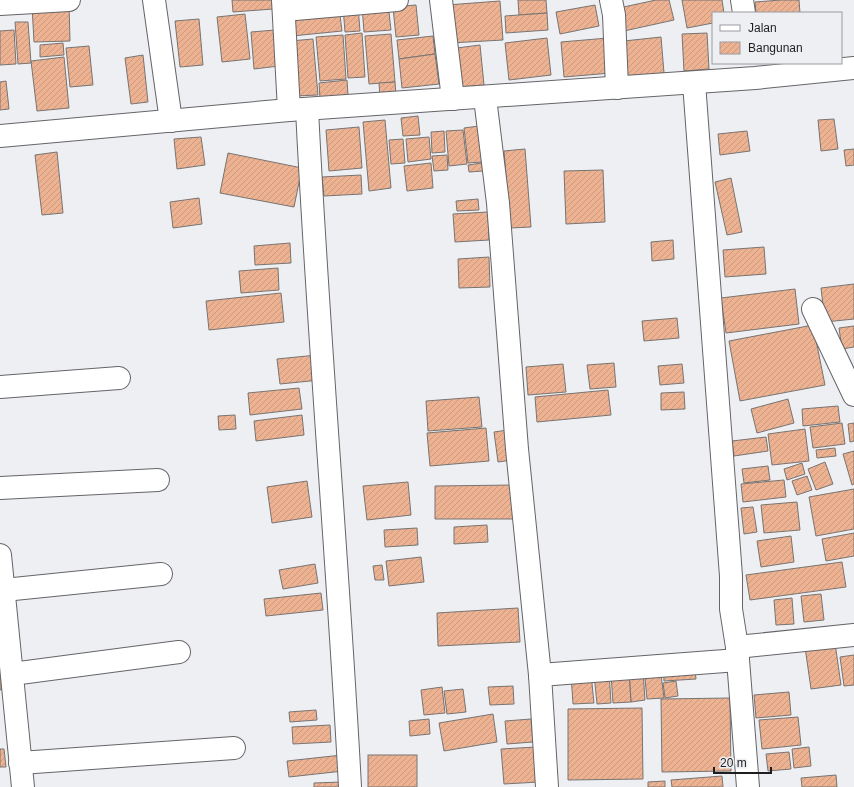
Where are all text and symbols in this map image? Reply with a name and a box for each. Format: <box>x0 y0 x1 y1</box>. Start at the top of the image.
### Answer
legend <box>712 12 842 64</box>
text: Jalan <box>748 21 777 35</box>
text: Bangunan <box>748 41 803 55</box>
scale bar <box>714 749 771 775</box>
text: 20 m <box>720 756 747 770</box>

